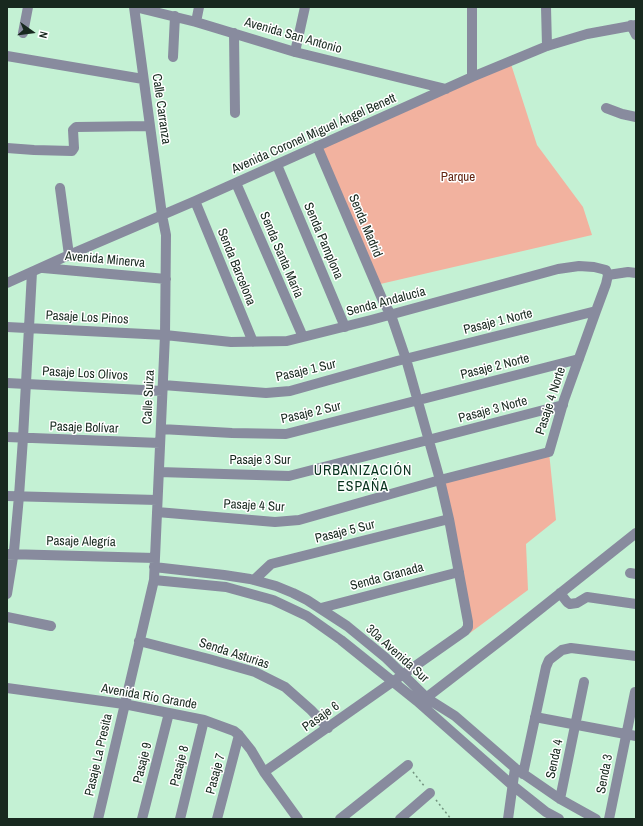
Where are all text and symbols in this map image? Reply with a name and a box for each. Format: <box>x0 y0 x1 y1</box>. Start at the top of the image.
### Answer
north arrow <box>12 12 52 52</box>
street label: Avenida San Antonio <box>243 15 343 57</box>
text: N <box>36 30 51 40</box>
street label: Calle Carranza <box>148 73 174 145</box>
street label: Avenida Coronel Miguel Ángel Benett <box>229 91 399 177</box>
park label: Parque <box>441 170 475 186</box>
street label: Senda Madrid <box>345 192 385 260</box>
street label: Senda Pamplona <box>300 200 346 282</box>
street label: Senda Santa María <box>256 210 306 300</box>
street label: Senda Barcelona <box>213 226 259 308</box>
street label: Avenida Minerva <box>64 249 146 271</box>
street label: Senda Andalucía <box>345 284 427 320</box>
street label: Pasaje 1 Norte <box>462 306 534 338</box>
street label: Pasaje Los Pinos <box>45 308 129 328</box>
street label: Pasaje 2 Norte <box>459 351 531 383</box>
street label: Pasaje 1 Sur <box>275 357 337 385</box>
street label: Pasaje Los Olivos <box>42 364 128 384</box>
street label: Pasaje 4 Norte <box>533 365 569 437</box>
street label: Calle Suiza <box>140 369 158 425</box>
street label: Pasaje 3 Norte <box>457 393 529 427</box>
street label: Pasaje 2 Sur <box>280 399 342 427</box>
street label: Pasaje Bolívar <box>49 419 119 437</box>
street label: Pasaje 3 Sur <box>229 453 291 469</box>
district label: URBANIZACIÓN ESPAÑA <box>314 463 412 496</box>
street label: Pasaje 4 Sur <box>223 497 285 515</box>
street label: Pasaje 5 Sur <box>314 517 376 547</box>
street label: Pasaje Alegría <box>46 534 116 550</box>
street label: Senda Granada <box>349 560 425 594</box>
street label: 30a Avenida Sur <box>362 622 432 686</box>
street label: Senda Asturias <box>197 635 271 673</box>
street label: Avenida Río Grande <box>100 681 198 713</box>
street label: Pasaje 6 <box>300 699 342 735</box>
street label: Pasaje La Presita <box>82 712 116 798</box>
street label: Senda 4 <box>543 738 567 780</box>
street label: Pasaje 9 <box>130 741 156 785</box>
street label: Pasaje 8 <box>167 744 193 788</box>
street label: Pasaje 7 <box>203 752 229 796</box>
street label: Senda 3 <box>594 753 616 795</box>

